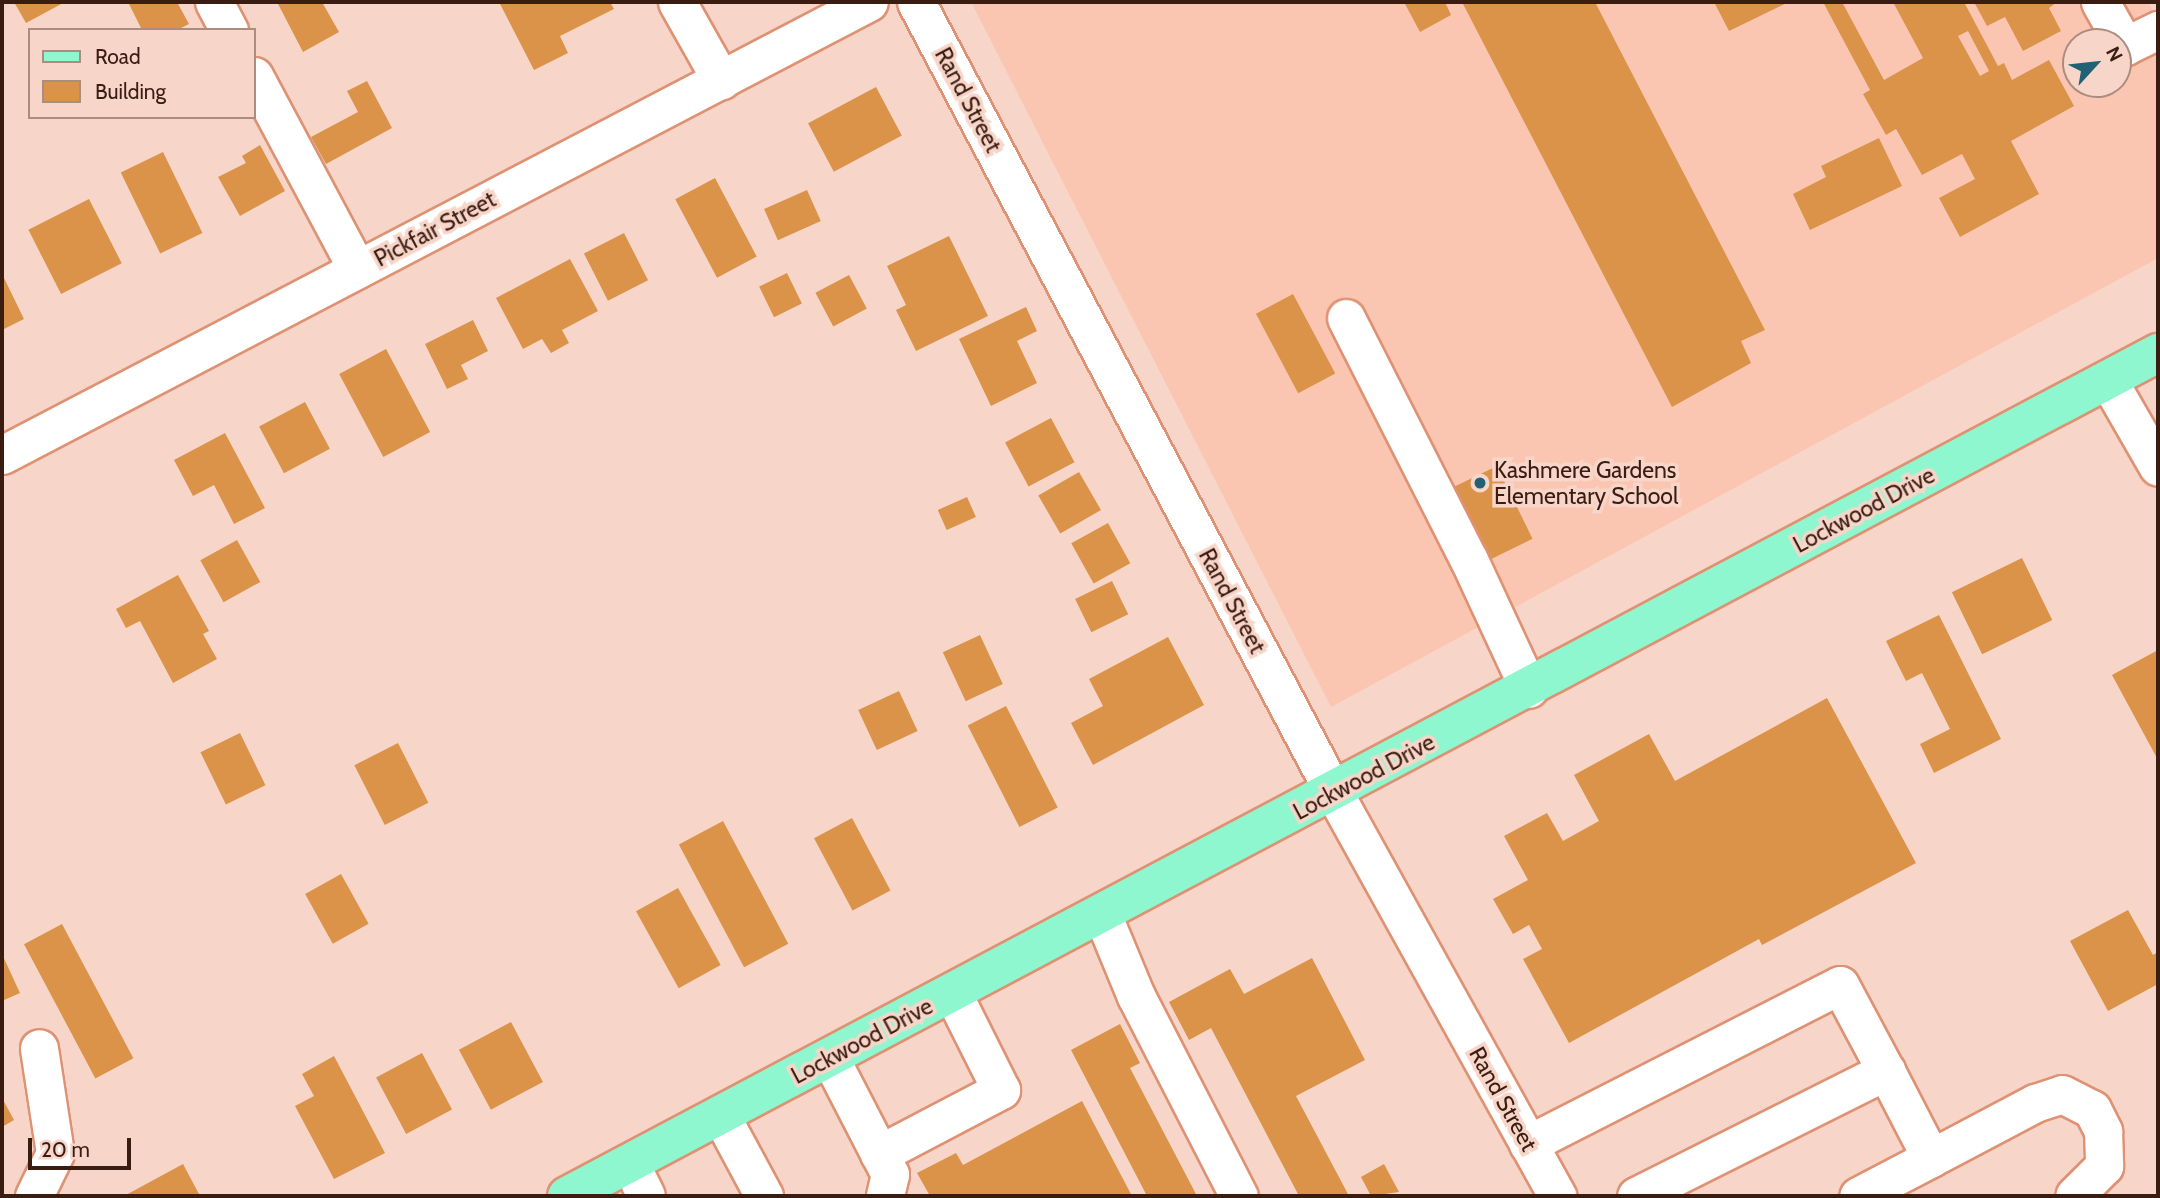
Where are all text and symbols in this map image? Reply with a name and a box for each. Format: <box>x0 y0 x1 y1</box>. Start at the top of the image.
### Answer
legend <box>28 28 256 119</box>
north arrow <box>2062 28 2132 98</box>
street label: Rand Street <box>929 43 1007 157</box>
text: N <box>2101 43 2128 65</box>
text: Road <box>95 44 141 69</box>
text: Building <box>95 79 166 104</box>
street label: Pickfair Street <box>370 185 500 273</box>
place label: Kashmere Gardens Elementary School <box>1494 456 1678 510</box>
street label: Lockwood Drive <box>1789 461 1939 559</box>
marker: Kashmere Gardens Elementary School <box>1472 475 1488 491</box>
street label: Rand Street <box>1193 544 1271 658</box>
street label: Lockwood Drive <box>1289 728 1439 826</box>
street label: Lockwood Drive <box>787 992 937 1090</box>
street label: Rand Street <box>1463 1042 1543 1156</box>
scale bar <box>32 1124 135 1168</box>
text: 20 m <box>41 1137 90 1162</box>

